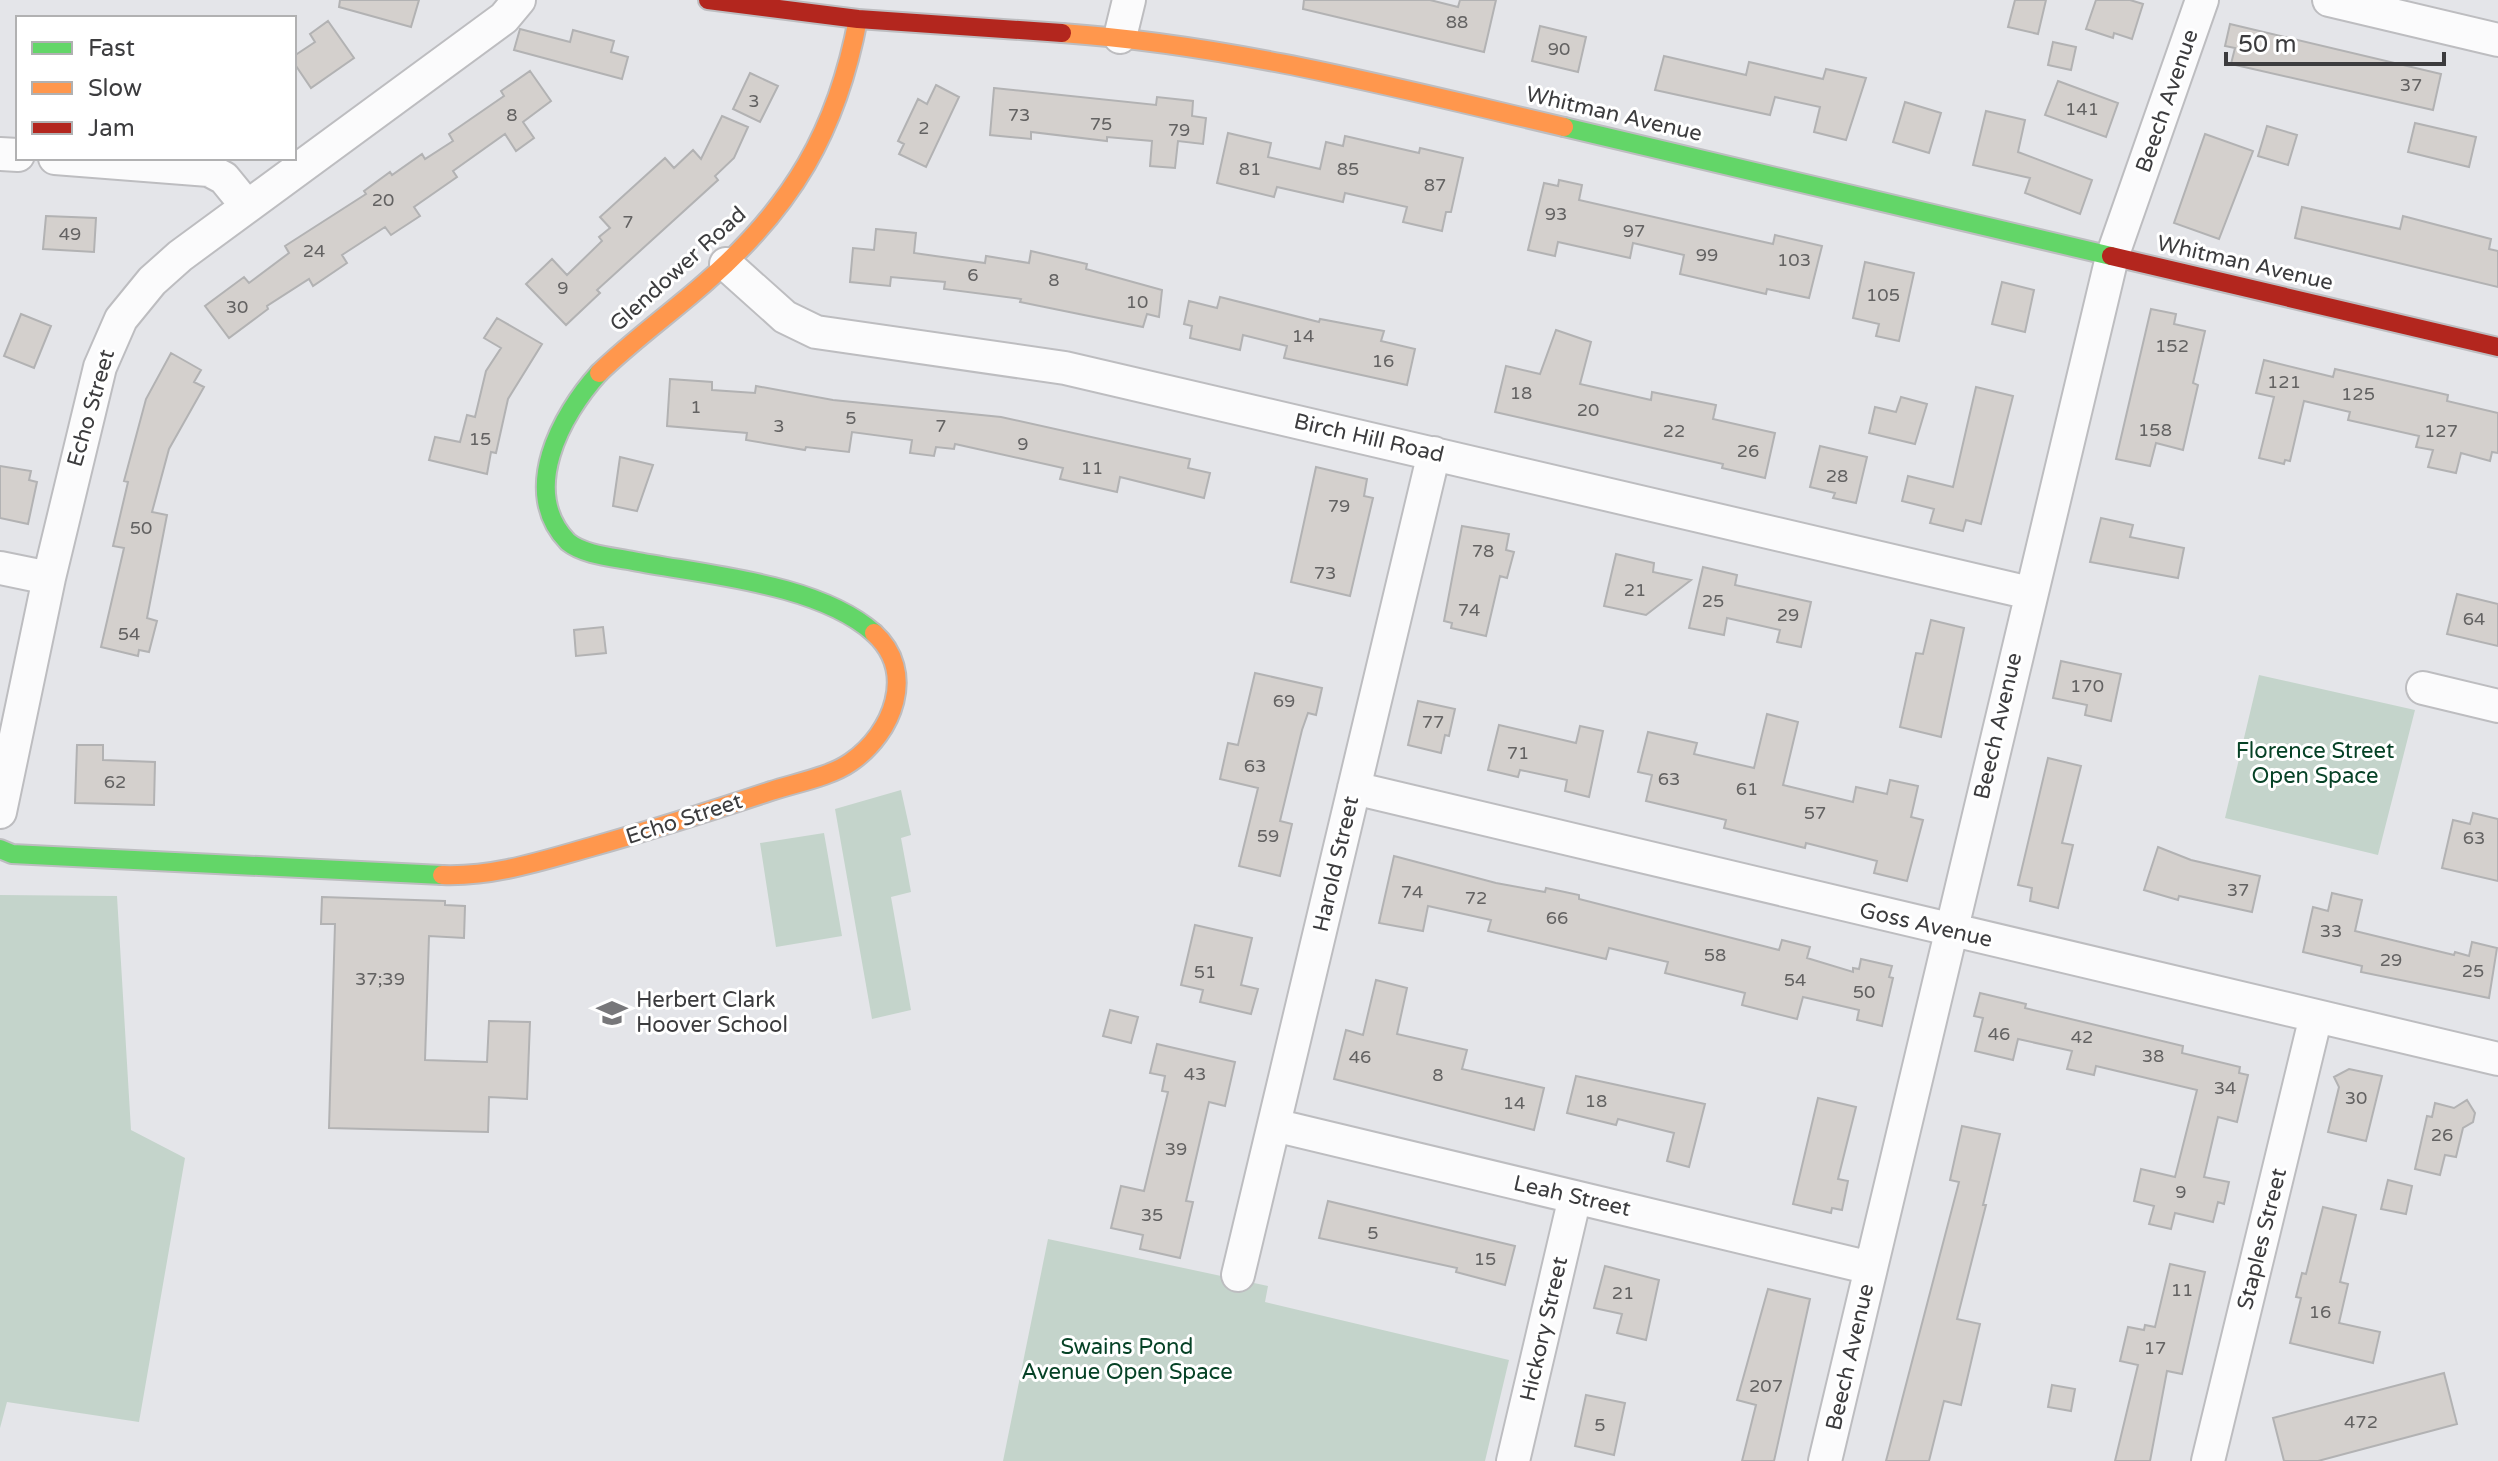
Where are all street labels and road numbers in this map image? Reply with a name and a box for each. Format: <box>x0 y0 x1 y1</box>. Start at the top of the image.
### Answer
street label: Beech Avenue <box>2130 26 2204 176</box>
street label: Whitman Avenue <box>1523 81 1705 147</box>
street label: Glendower Road <box>605 201 751 337</box>
street label: Whitman Avenue <box>2154 230 2336 296</box>
street label: Echo Street <box>62 346 120 470</box>
street label: Birch Hill Road <box>1291 408 1447 468</box>
street label: Beech Avenue <box>1969 650 2027 802</box>
street label: Echo Street <box>623 788 745 850</box>
street label: Harold Street <box>1308 794 1364 934</box>
street label: Goss Avenue <box>1857 897 1995 953</box>
street label: Staples Street <box>2232 1166 2292 1312</box>
street label: Leah Street <box>1511 1170 1633 1222</box>
street label: Hickory Street <box>1515 1254 1573 1404</box>
street label: Beech Avenue <box>1821 1281 1879 1433</box>

